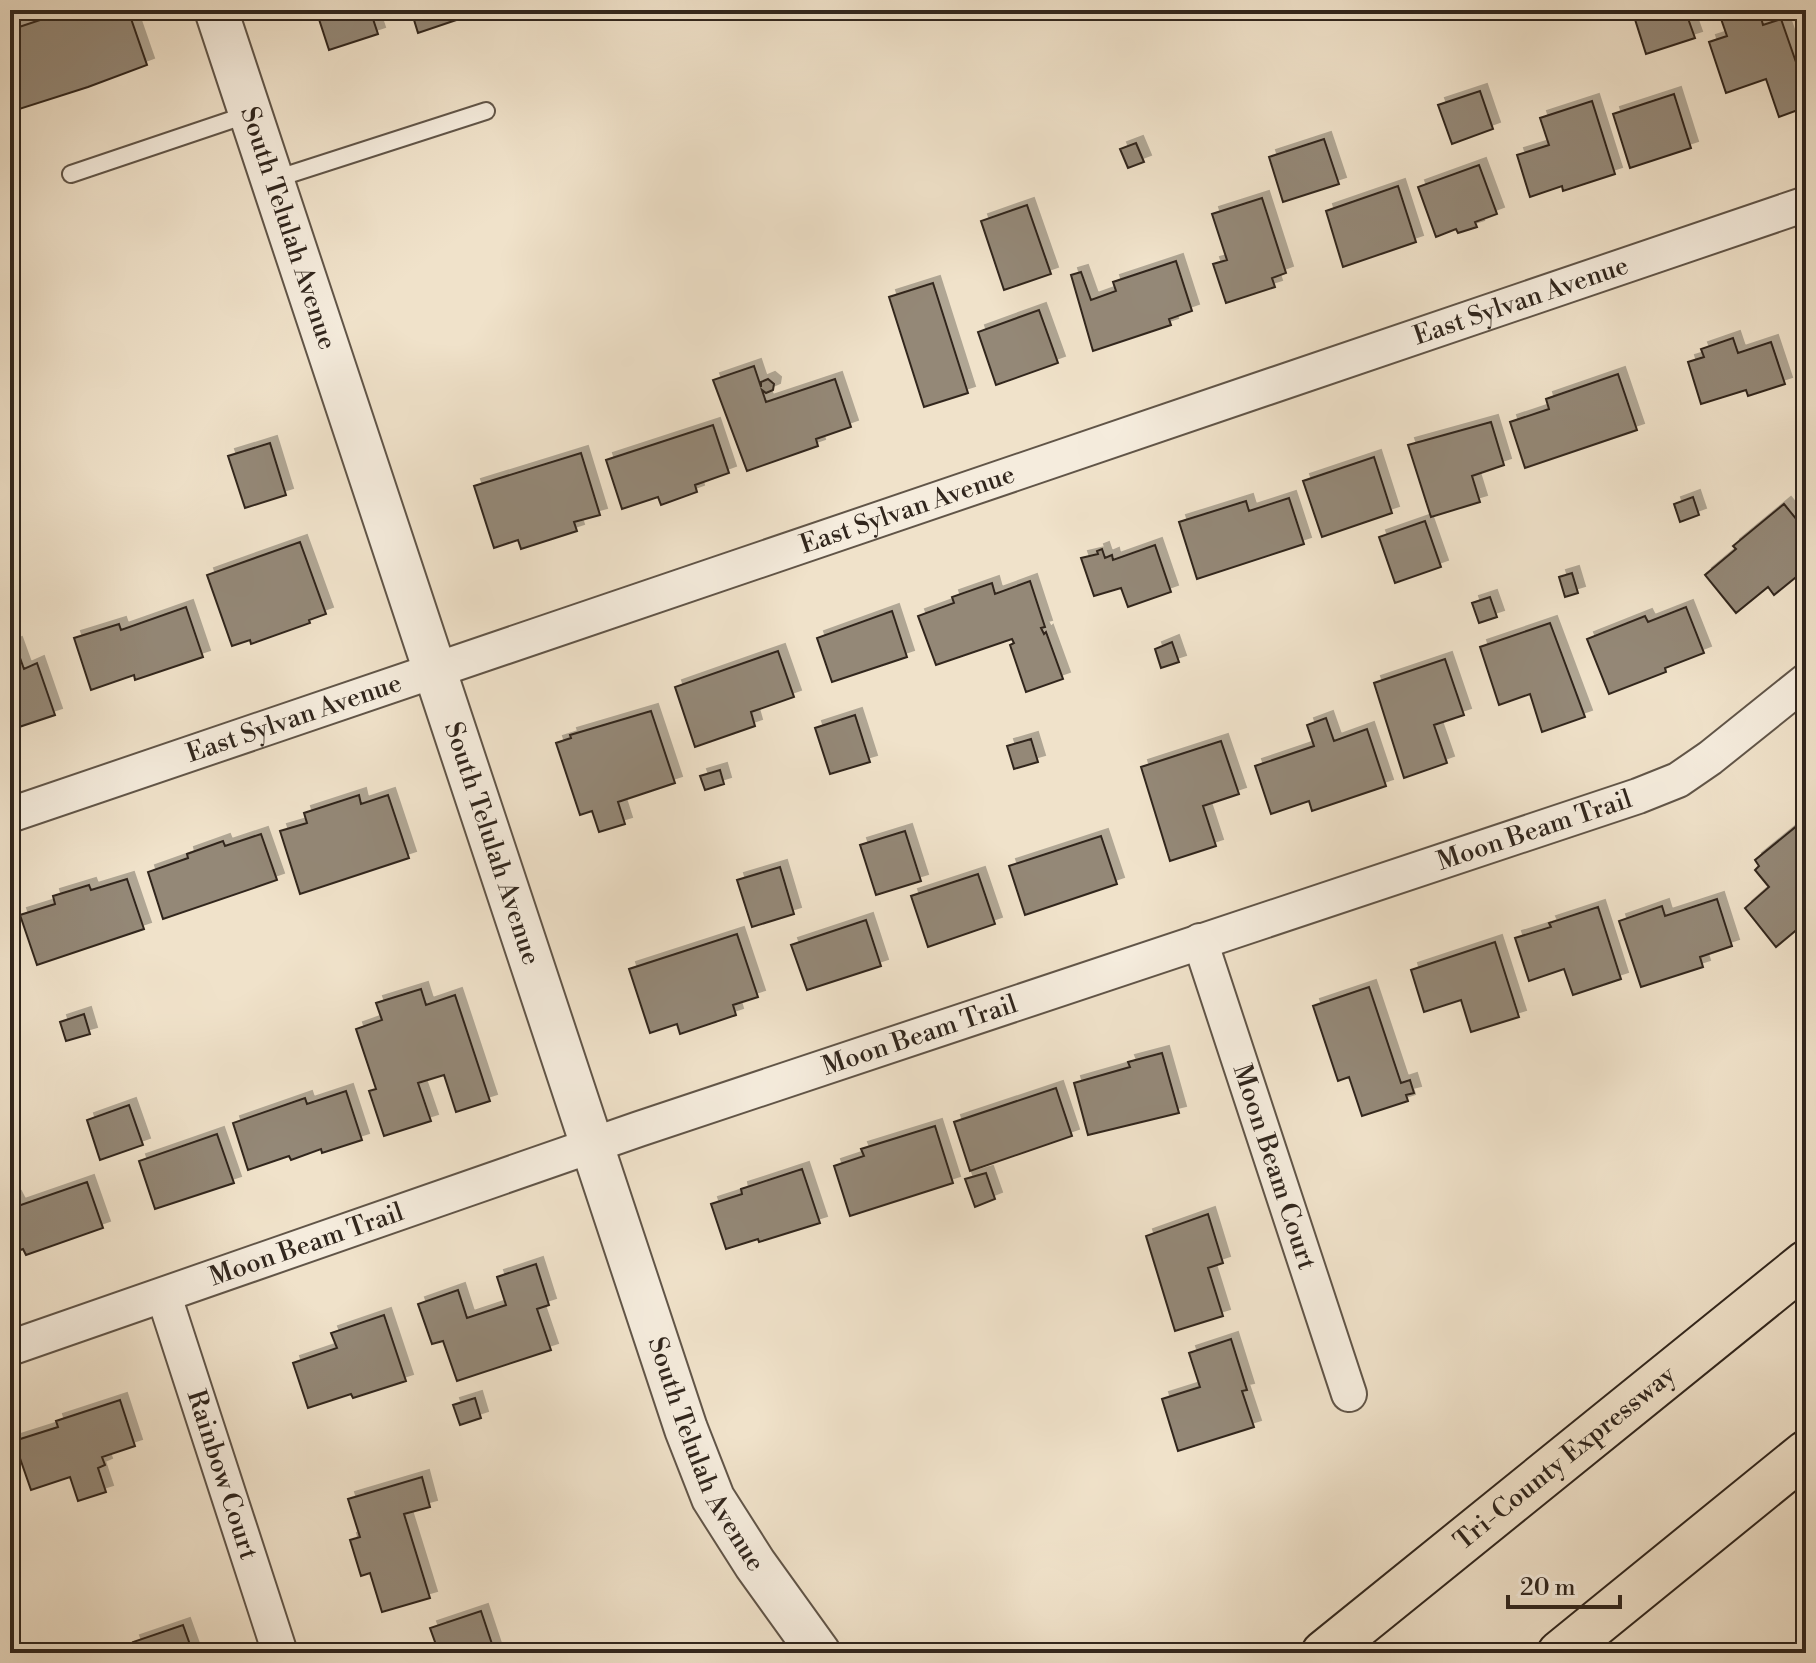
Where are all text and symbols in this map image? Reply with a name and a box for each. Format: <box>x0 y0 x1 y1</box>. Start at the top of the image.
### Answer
street label: South Telulah Avenue <box>233 103 343 354</box>
street label: East Sylvan Avenue <box>1409 250 1633 352</box>
street label: East Sylvan Avenue <box>796 458 1019 561</box>
street label: East Sylvan Avenue <box>182 667 406 770</box>
street label: South Telulah Avenue <box>437 718 547 969</box>
street label: Moon Beam Trail <box>1433 783 1636 878</box>
street label: Moon Beam Trail <box>818 988 1022 1083</box>
street label: Moon Beam Court <box>1226 1060 1323 1274</box>
street label: Moon Beam Trail <box>205 1196 408 1293</box>
street label: South Telulah Avenue <box>641 1333 772 1577</box>
street label: Tri-County Expressway <box>1448 1359 1682 1557</box>
street label: Rainbow Court <box>180 1386 265 1564</box>
scale bar <box>1508 1559 1620 1609</box>
text: 20 m <box>1520 1573 1576 1603</box>

